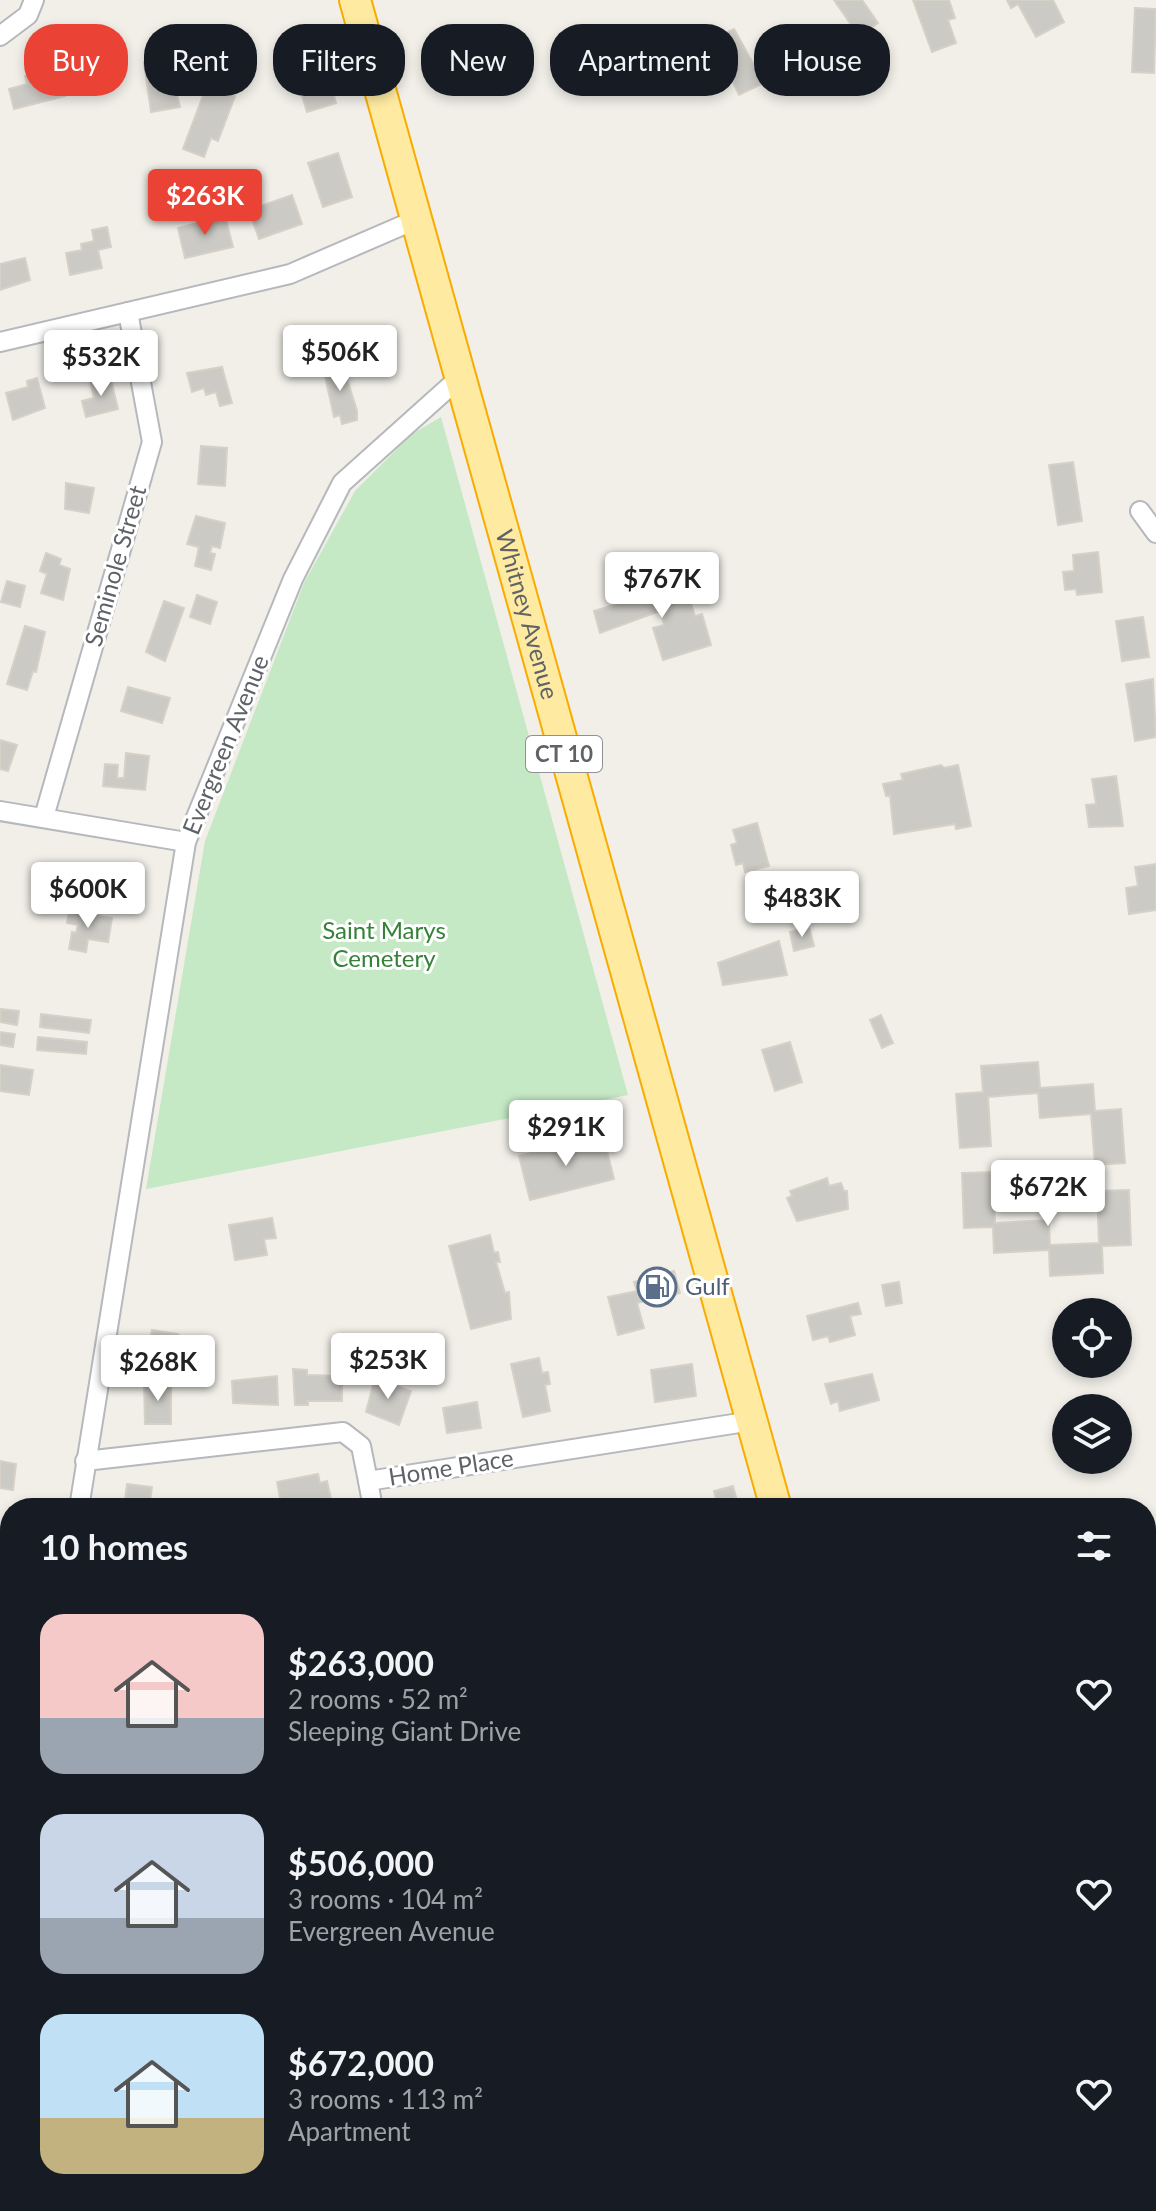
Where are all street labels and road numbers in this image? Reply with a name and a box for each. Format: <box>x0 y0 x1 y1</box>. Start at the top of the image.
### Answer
street label: Seminole Street <box>78 482 151 649</box>
street label: Whitney Avenue <box>491 526 565 702</box>
street label: Evergreen Avenue <box>175 651 274 838</box>
road number: CT 10 <box>526 736 602 772</box>
street label: Home Place <box>386 1442 515 1491</box>

